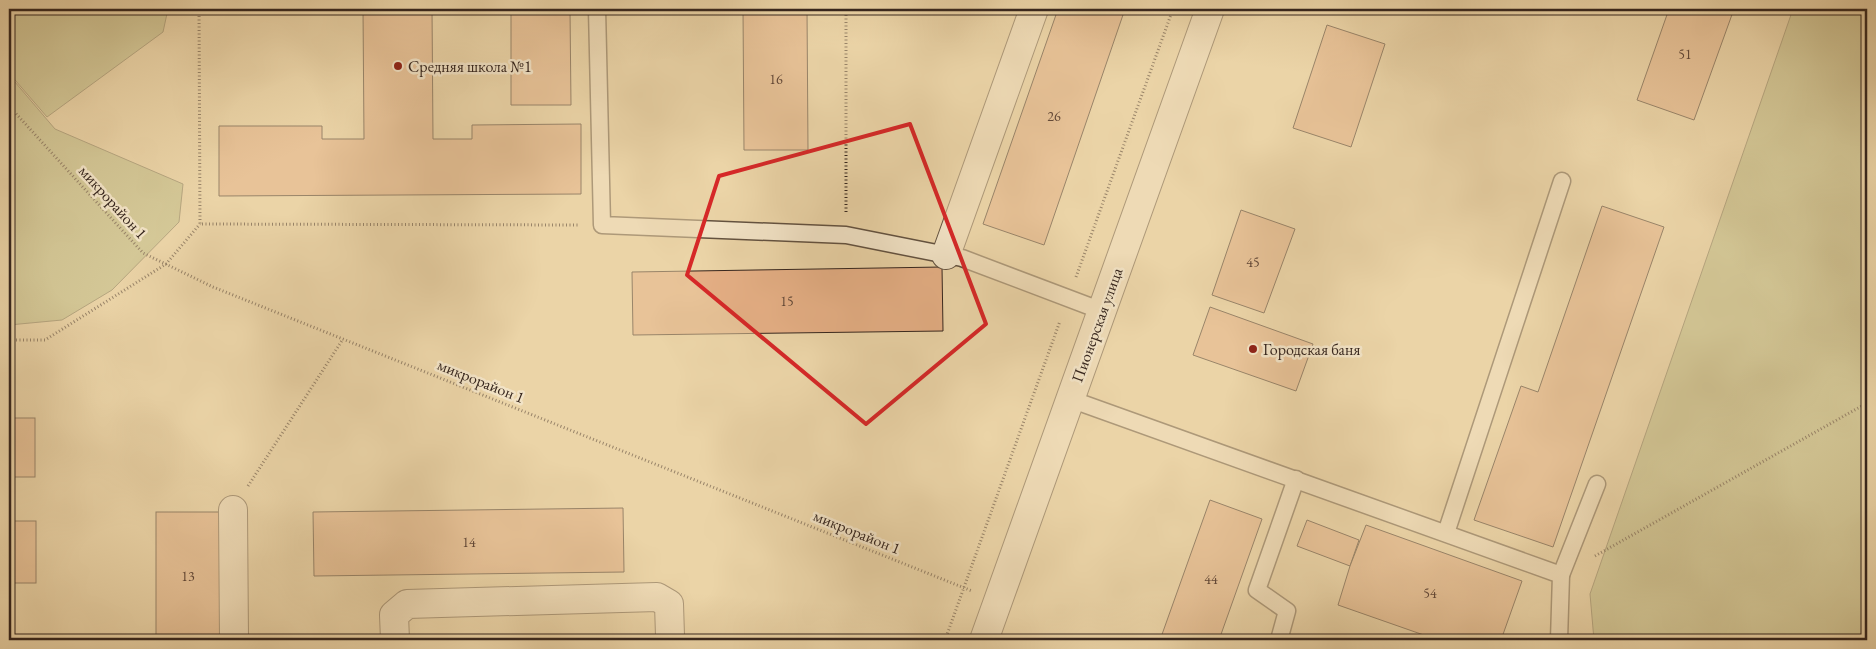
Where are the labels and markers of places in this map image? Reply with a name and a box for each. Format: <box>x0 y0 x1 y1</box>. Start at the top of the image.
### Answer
place label: Средняя школа №1 <box>408 56 532 77</box>
marker: Средняя школа №1 <box>392 60 404 72</box>
place label: Городская баня <box>1263 339 1360 360</box>
marker: Городская баня <box>1247 343 1259 355</box>

